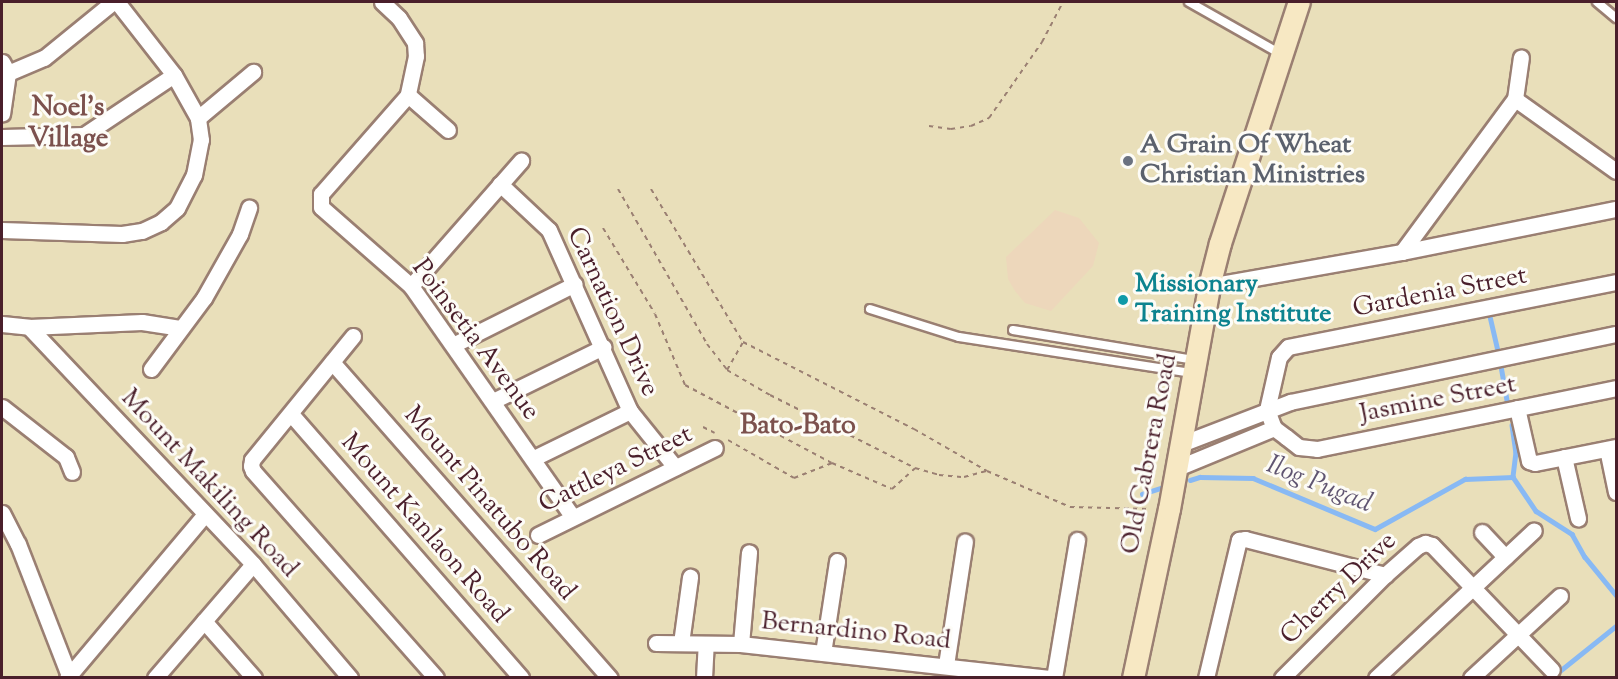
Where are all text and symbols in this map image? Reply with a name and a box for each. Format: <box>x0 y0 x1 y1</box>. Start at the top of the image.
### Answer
district label: Noel's Village <box>28 92 108 155</box>
place label: A Grain Of Wheat Christian Ministries <box>1140 130 1365 192</box>
marker: A Grain Of Wheat Christian Ministries <box>1121 154 1135 168</box>
street label: Carnation Drive <box>559 223 665 401</box>
street label: Poinsetia Avenue <box>404 253 546 427</box>
street label: Gardenia Street <box>1350 261 1530 325</box>
place label: Missionary Training Institute <box>1135 269 1331 330</box>
marker: Missionary Training Institute <box>1116 293 1130 307</box>
street label: Old Cabrera Road <box>1115 351 1185 557</box>
street label: Jasmine Street <box>1357 370 1519 430</box>
street label: Mount Makiling Road <box>114 383 304 585</box>
street label: Mount Pinatubo Road <box>396 401 582 607</box>
district label: Bato-Bato <box>740 411 856 443</box>
street label: Cattleya Street <box>534 420 698 520</box>
street label: Mount Kanlaon Road <box>333 428 515 630</box>
water label: Ilog Pugad <box>1262 449 1376 521</box>
street label: Cherry Drive <box>1275 526 1403 652</box>
street label: Bernardino Road <box>760 607 952 657</box>

